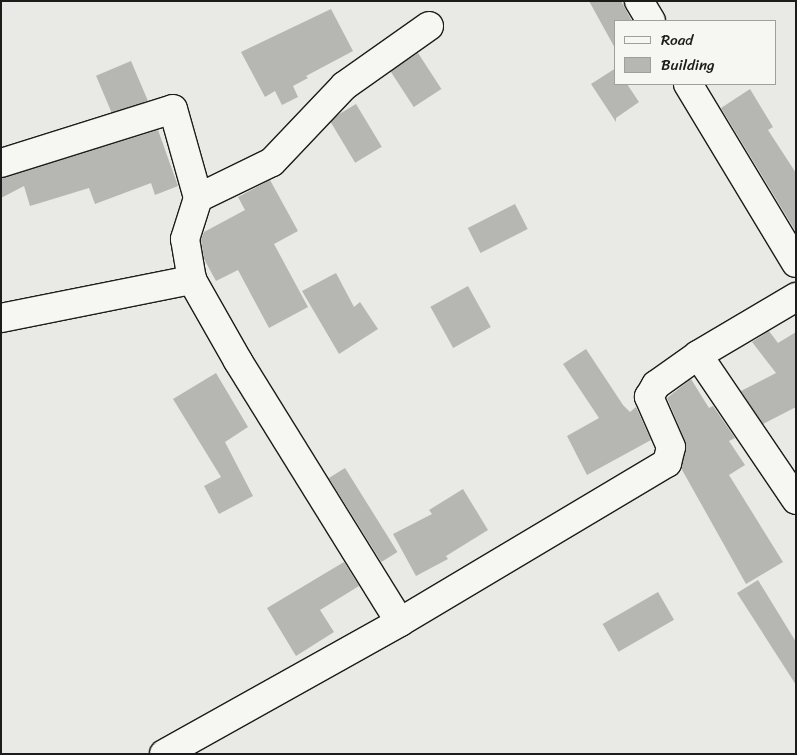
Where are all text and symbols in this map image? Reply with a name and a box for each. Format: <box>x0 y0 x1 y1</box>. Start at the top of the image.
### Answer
legend <box>614 20 777 85</box>
text: Road <box>661 27 693 53</box>
text: Building <box>661 52 715 78</box>

